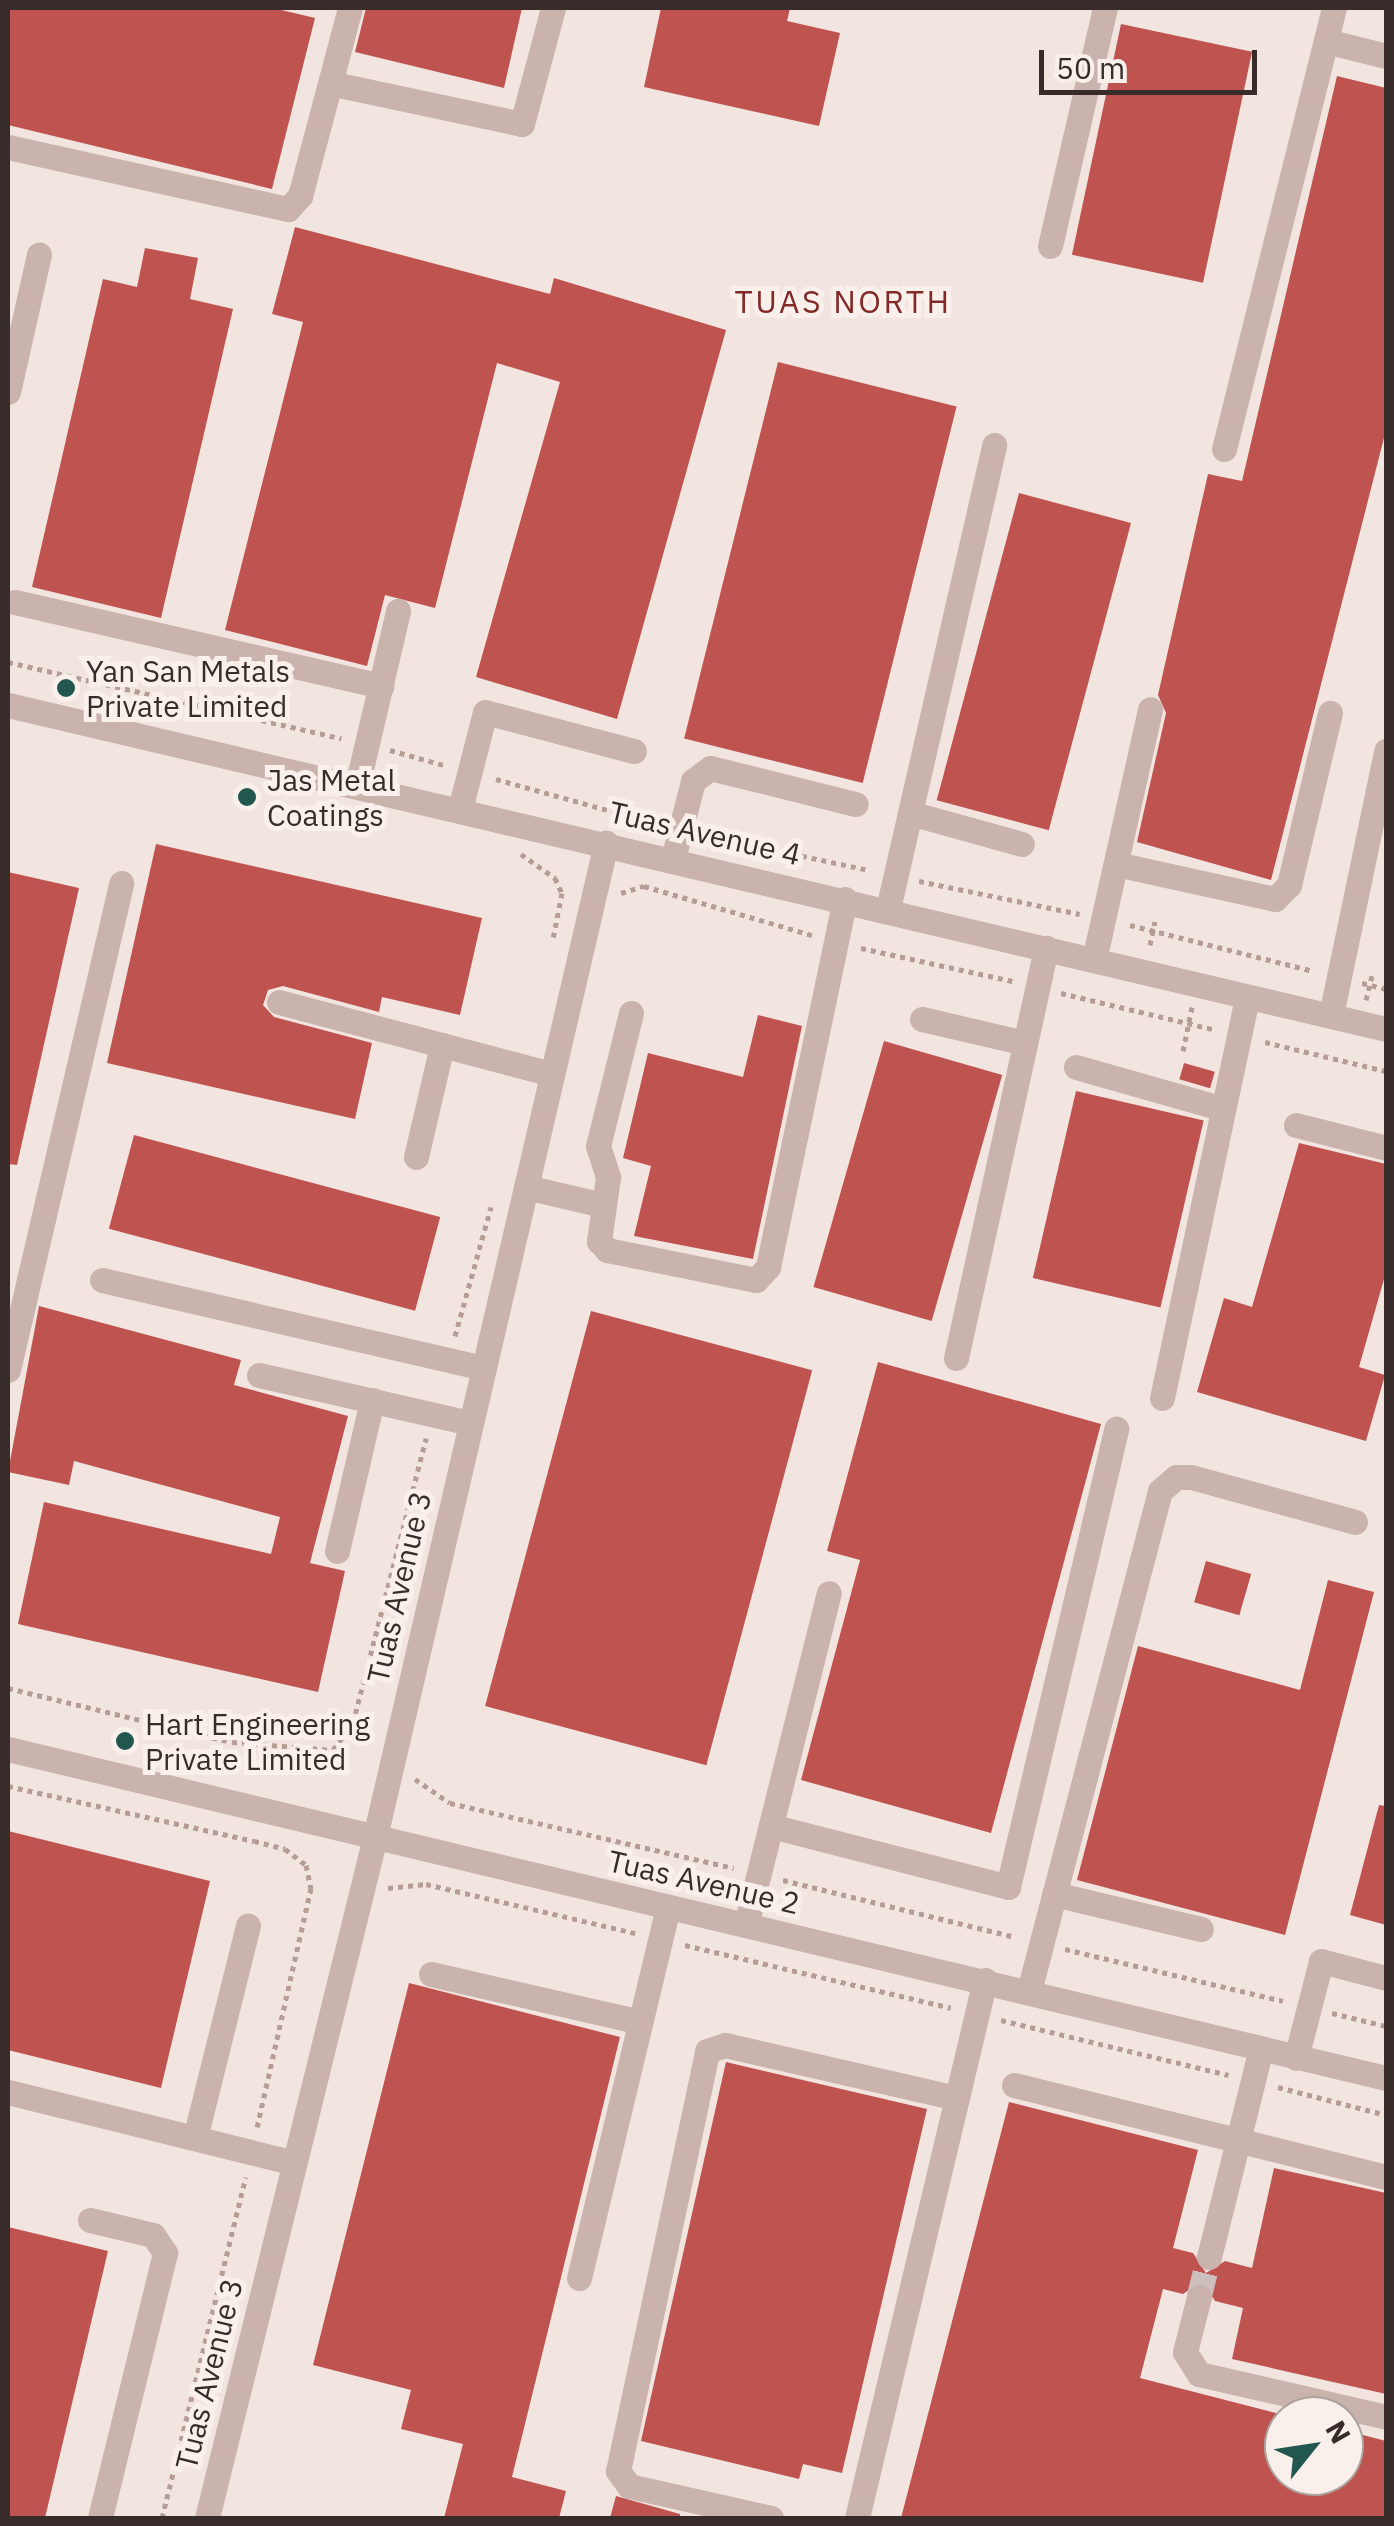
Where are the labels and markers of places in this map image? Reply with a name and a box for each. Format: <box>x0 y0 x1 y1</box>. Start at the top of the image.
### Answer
place label: Yan San Metals Private Limited <box>86 653 290 724</box>
marker: Yan San Metals Private Limited <box>55 677 77 699</box>
place label: Jas Metal Coatings <box>267 762 396 832</box>
marker: Jas Metal Coatings <box>236 786 258 808</box>
place label: Hart Engineering Private Limited <box>145 1706 370 1776</box>
marker: Hart Engineering Private Limited <box>114 1730 136 1752</box>

